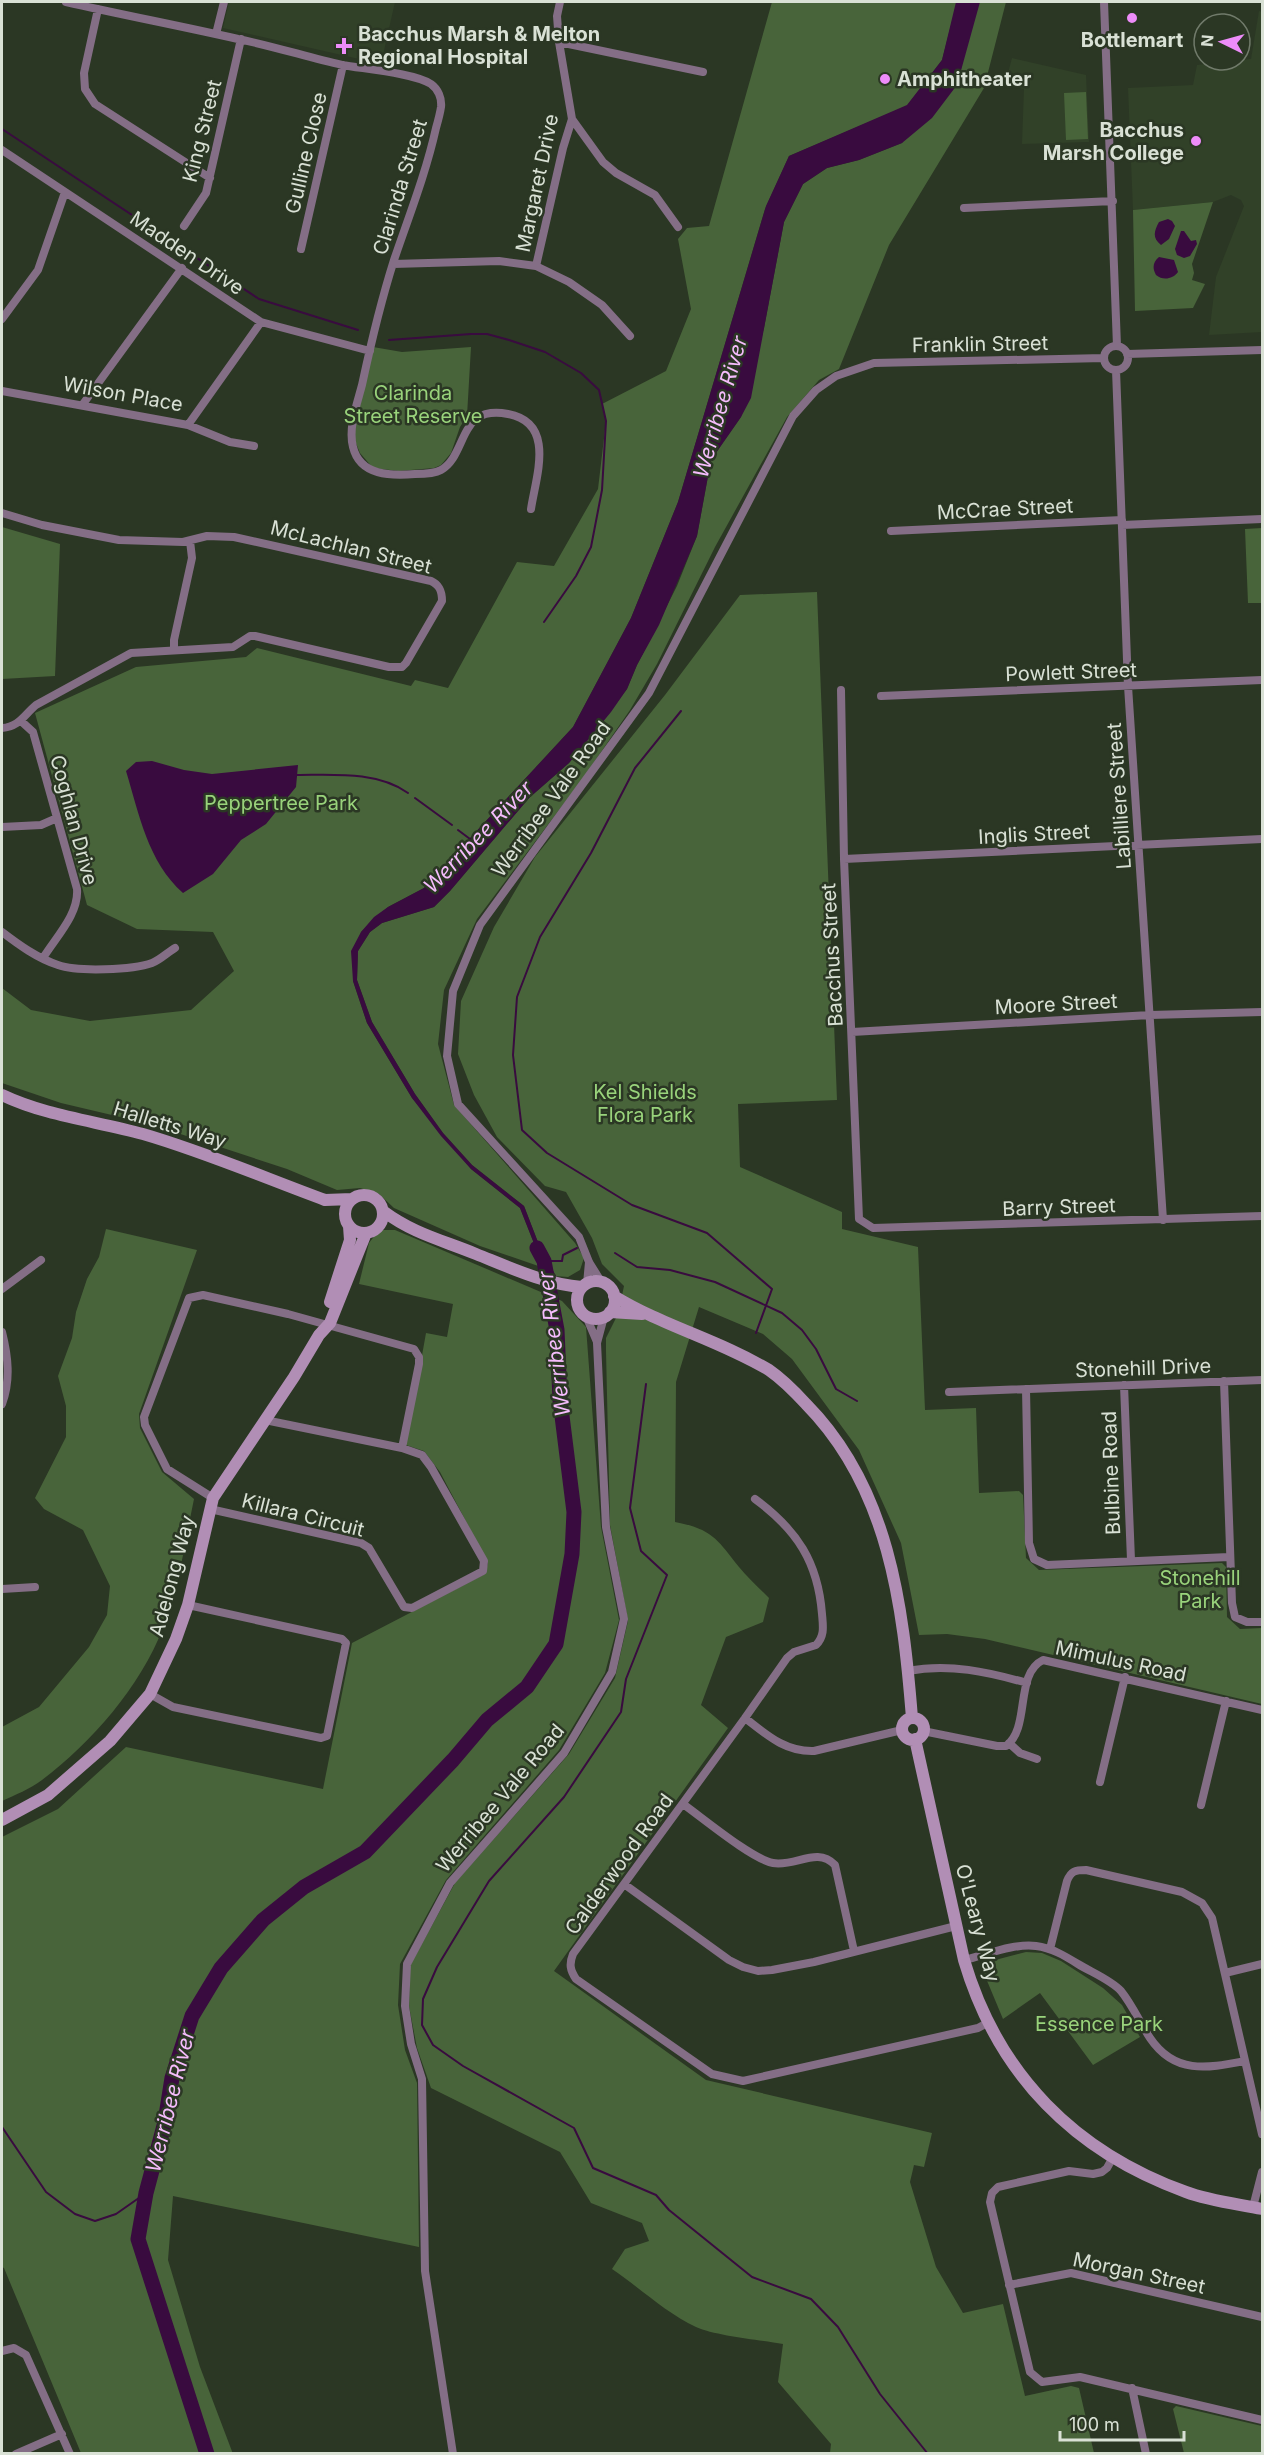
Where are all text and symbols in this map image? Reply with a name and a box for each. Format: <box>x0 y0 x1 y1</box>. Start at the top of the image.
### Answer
marker: Bottlemart <box>1125 11 1139 25</box>
north arrow <box>1192 12 1252 72</box>
place label: Bacchus Marsh & Melton Regional Hospital <box>358 22 600 69</box>
place label: Bottlemart <box>1081 28 1183 52</box>
text: N <box>1197 34 1218 48</box>
marker: Bacchus Marsh & Melton Regional Hospital <box>335 37 353 55</box>
place label: Amphitheater <box>897 67 1031 91</box>
marker: Amphitheater <box>878 72 892 86</box>
street label: King Street <box>178 77 226 185</box>
street label: Gulline Close <box>280 90 332 216</box>
street label: Margaret Drive <box>511 112 563 254</box>
street label: Clarinda Street <box>368 116 432 258</box>
place label: Bacchus Marsh College <box>1043 118 1184 165</box>
marker: Bacchus Marsh College <box>1189 134 1203 148</box>
street label: Madden Drive <box>125 206 249 300</box>
street label: Franklin Street <box>912 331 1049 357</box>
water label: Werribee River <box>688 332 752 481</box>
street label: Wilson Place <box>61 372 185 416</box>
park label: Clarinda Street Reserve <box>344 381 482 428</box>
street label: McCrae Street <box>936 493 1074 525</box>
street label: McLachlan Street <box>268 515 435 579</box>
street label: Powlett Street <box>1005 658 1138 686</box>
street label: Werribee Vale Road <box>486 717 616 881</box>
street label: Labilliere Street <box>1102 722 1136 870</box>
street label: Coghlan Drive <box>45 752 103 888</box>
water label: Werribee River <box>418 775 539 898</box>
park label: Peppertree Park <box>204 791 358 815</box>
street label: Inglis Street <box>978 819 1091 849</box>
street label: Bacchus Street <box>816 882 848 1027</box>
street label: Moore Street <box>994 989 1118 1019</box>
park label: Kel Shields Flora Park <box>593 1080 697 1127</box>
street label: Halletts Way <box>111 1096 229 1154</box>
street label: Barry Street <box>1002 1193 1116 1221</box>
water label: Werribee River <box>533 1269 575 1418</box>
street label: Stonehill Drive <box>1074 1354 1212 1382</box>
street label: Bulbine Road <box>1097 1411 1125 1535</box>
street label: Killara Circuit <box>239 1488 367 1542</box>
street label: Adelong Way <box>144 1512 200 1640</box>
park label: Stonehill Park <box>1159 1566 1241 1613</box>
street label: Mimulus Road <box>1053 1635 1189 1687</box>
street label: Werribee Vale Road <box>431 1719 569 1877</box>
street label: Calderwood Road <box>560 1789 678 1939</box>
street label: O'Leary Way <box>951 1861 1005 1985</box>
park label: Essence Park <box>1035 2012 1163 2036</box>
water label: Werribee River <box>140 2026 200 2175</box>
street label: Morgan Street <box>1071 2247 1208 2299</box>
scale bar <box>1060 2404 1184 2442</box>
text: 100 m <box>1069 2414 1120 2435</box>

